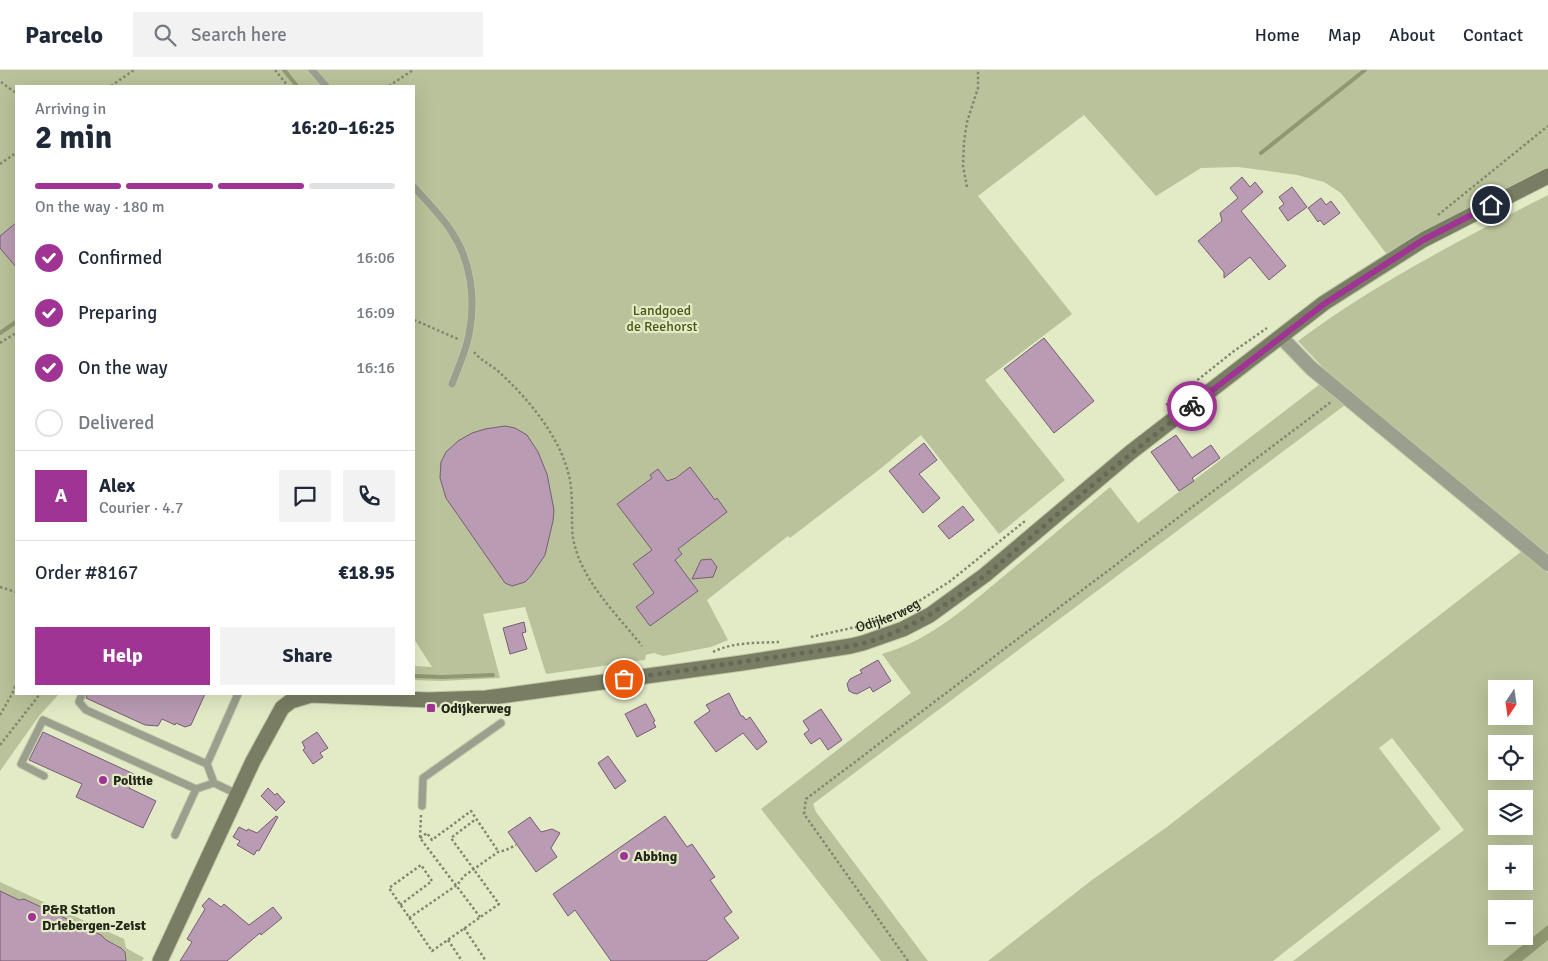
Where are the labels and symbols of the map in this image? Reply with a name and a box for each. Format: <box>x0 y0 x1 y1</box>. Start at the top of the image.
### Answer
pin <box>1470 184 1512 226</box>
park label: Landgoed de Reehorst <box>627 302 698 335</box>
courier <box>1167 381 1217 431</box>
street label: Odijkerweg <box>854 594 923 635</box>
pin <box>603 658 645 700</box>
north arrow <box>1488 680 1532 725</box>
place label: Odijkerweg <box>441 700 512 717</box>
marker: Odijkerweg <box>425 702 437 714</box>
place label: Politie <box>113 772 153 789</box>
marker: Politie <box>97 774 109 786</box>
place label: Abbing <box>634 848 678 865</box>
marker: Abbing <box>618 850 630 862</box>
place label: P&R Station Driebergen-Zeist <box>42 901 147 934</box>
marker: P&R Station Driebergen-Zeist <box>26 911 38 923</box>

